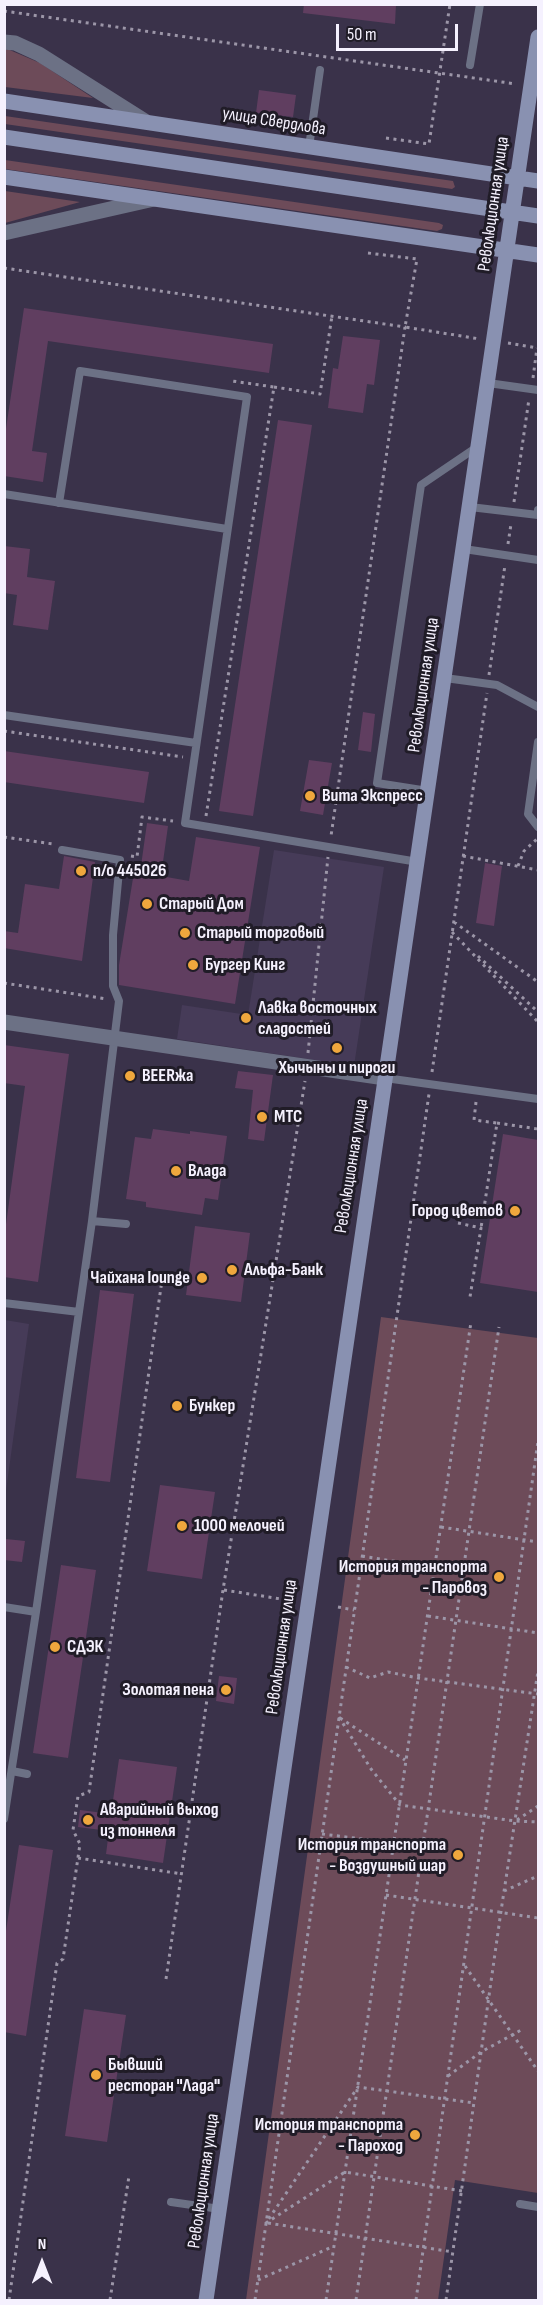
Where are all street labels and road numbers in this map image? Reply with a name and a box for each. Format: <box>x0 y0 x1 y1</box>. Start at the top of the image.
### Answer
street label: улица Свердлова <box>221 103 327 141</box>
street label: Революционная улица <box>474 135 514 273</box>
street label: Революционная улица <box>404 616 444 754</box>
street label: Революционная улица <box>331 1097 373 1235</box>
street label: Революционная улица <box>262 1578 302 1716</box>
street label: Революционная улица <box>184 2112 224 2250</box>

